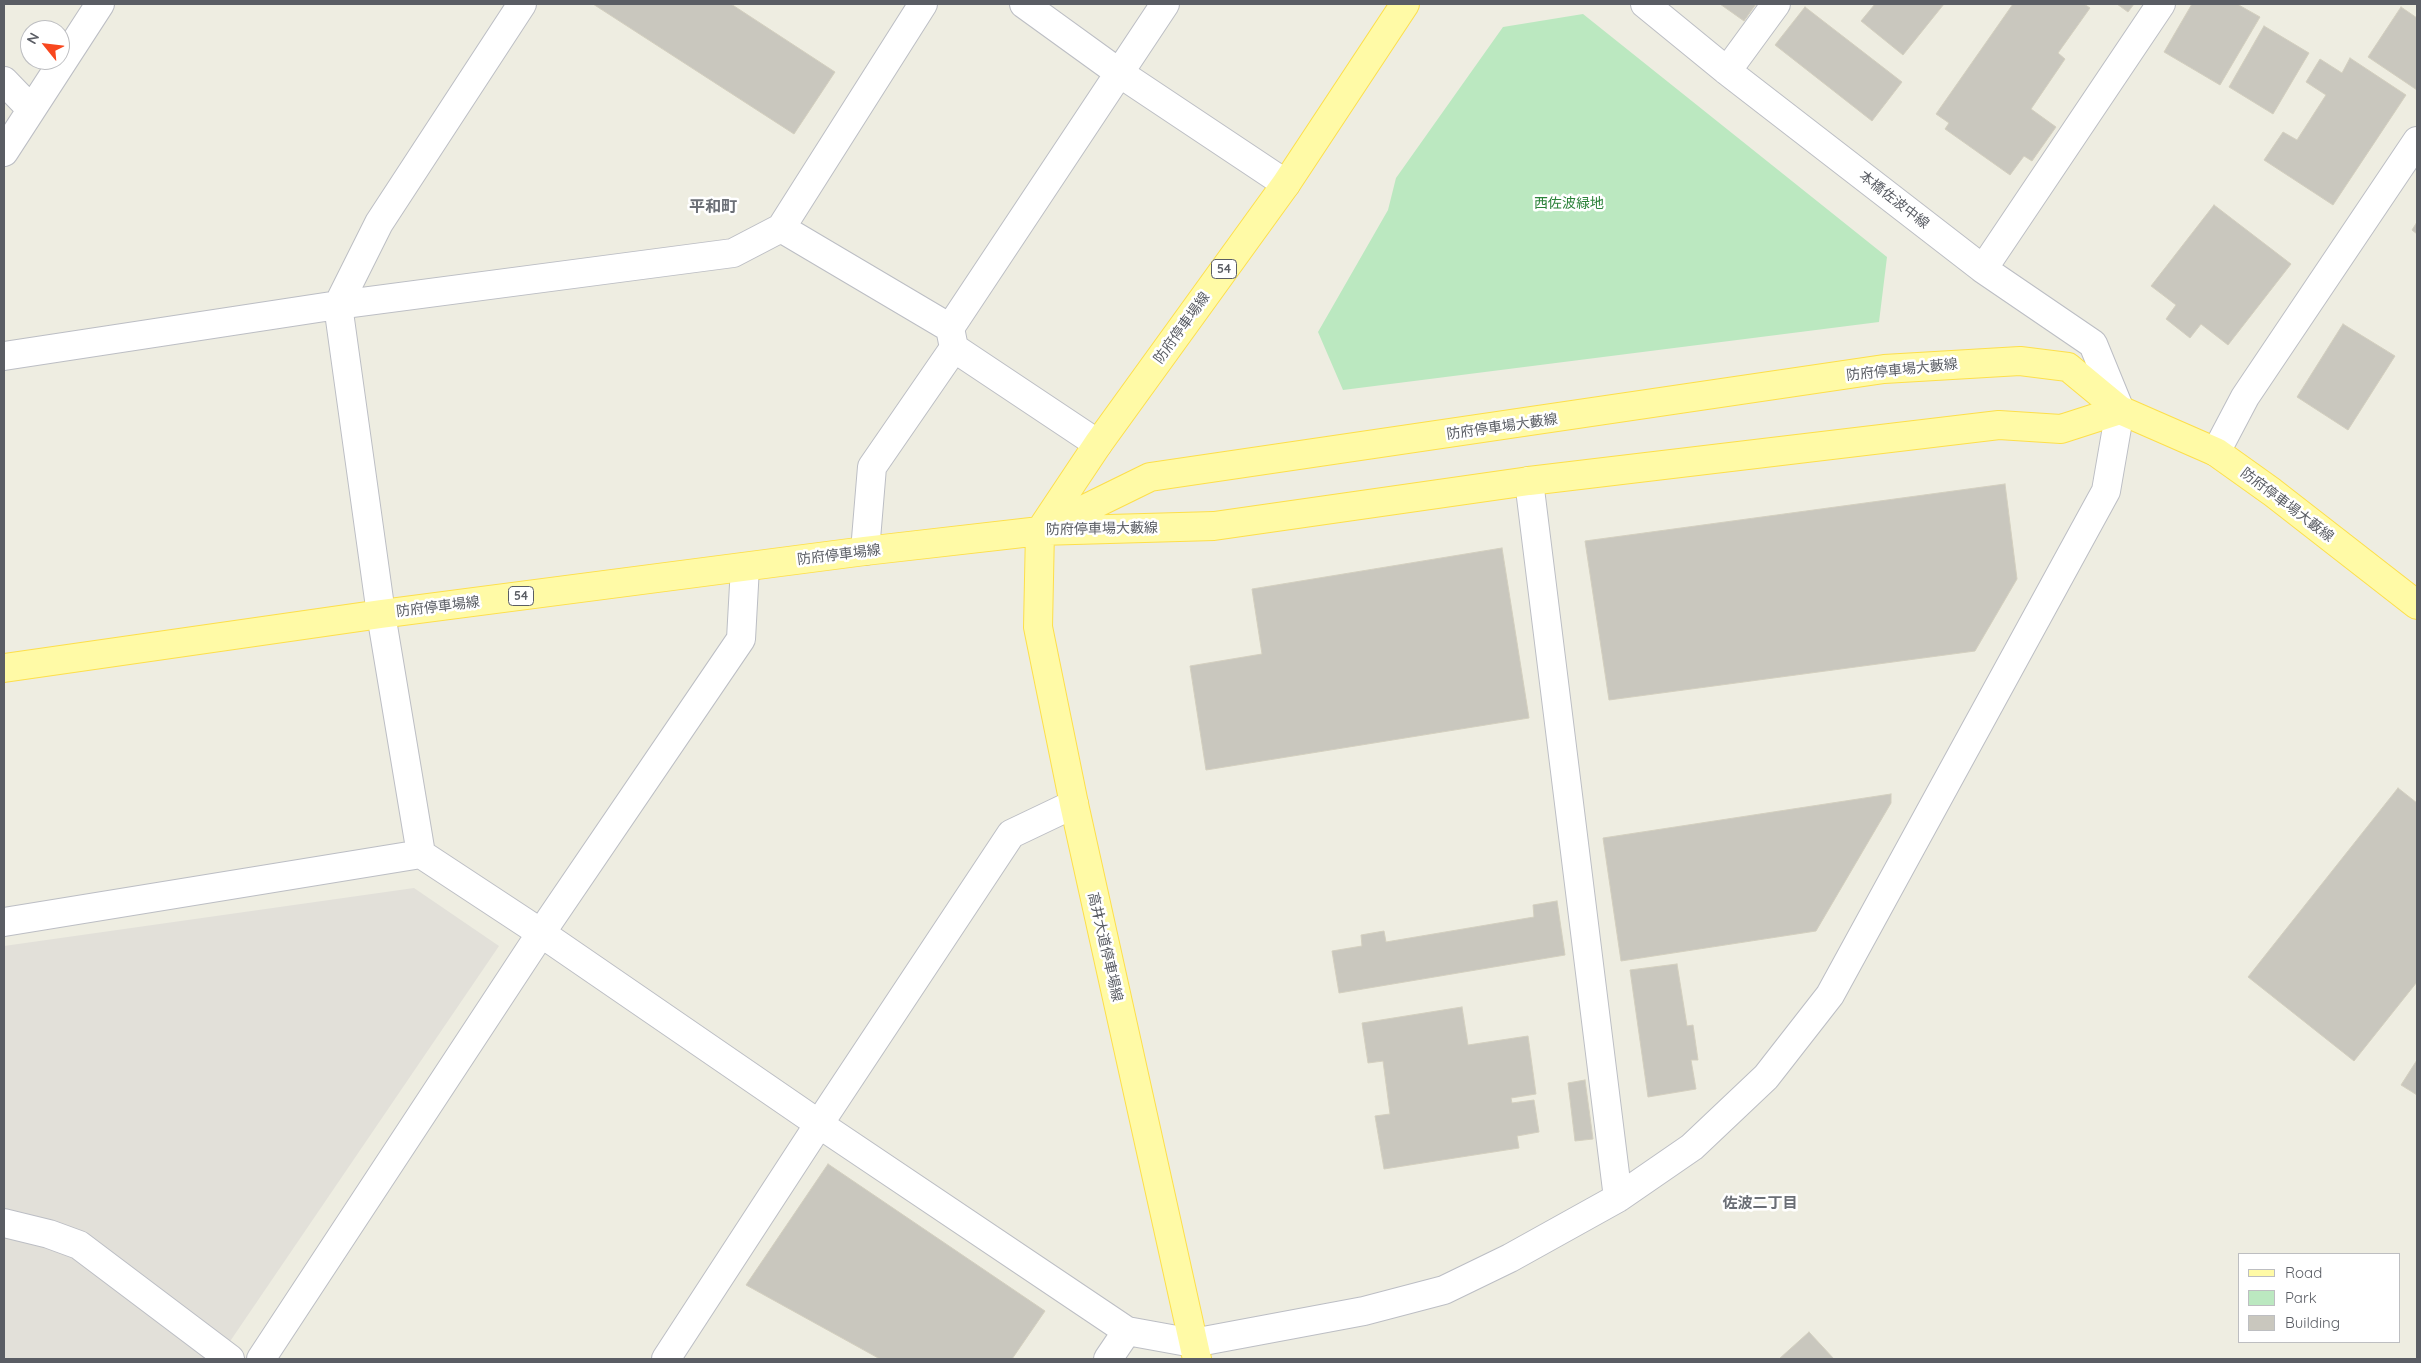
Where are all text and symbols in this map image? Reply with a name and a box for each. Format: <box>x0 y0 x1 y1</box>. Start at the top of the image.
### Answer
north arrow <box>20 20 70 70</box>
text: N <box>22 29 43 47</box>
street label: 本橋佐波中線 <box>1856 168 1932 232</box>
park label: 西佐波緑地 <box>1534 196 1604 212</box>
district label: 平和町 <box>689 197 737 217</box>
road number: 54 <box>1212 260 1236 278</box>
street label: 防府停車場線 <box>1151 289 1213 367</box>
street label: 防府停車場大藪線 <box>1845 356 1959 384</box>
street label: 防府停車場大藪線 <box>1445 411 1559 443</box>
street label: 防府停車場大藪線 <box>2237 465 2337 545</box>
street label: 防府停車場大藪線 <box>1046 520 1158 538</box>
street label: 防府停車場線 <box>796 542 882 568</box>
road number: 54 <box>508 586 534 606</box>
street label: 防府停車場線 <box>395 594 481 620</box>
street label: 高井大道停車場線 <box>1084 891 1126 1003</box>
district label: 佐波二丁目 <box>1723 1194 1797 1212</box>
legend <box>2238 1253 2401 1343</box>
text: Road <box>2285 1263 2322 1282</box>
text: Park <box>2285 1288 2317 1307</box>
text: Building <box>2285 1313 2340 1332</box>

